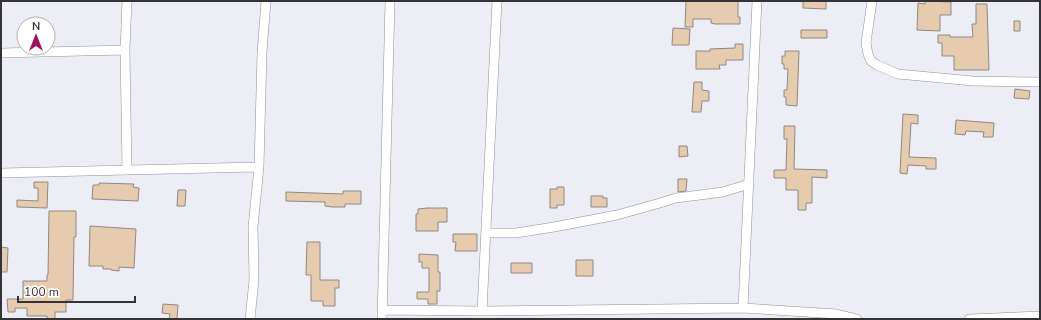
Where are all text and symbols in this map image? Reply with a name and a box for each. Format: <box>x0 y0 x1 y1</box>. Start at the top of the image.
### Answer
north arrow <box>16 16 56 56</box>
text: N <box>32 19 40 34</box>
scale bar <box>18 278 135 304</box>
text: 100 m <box>24 284 59 300</box>

